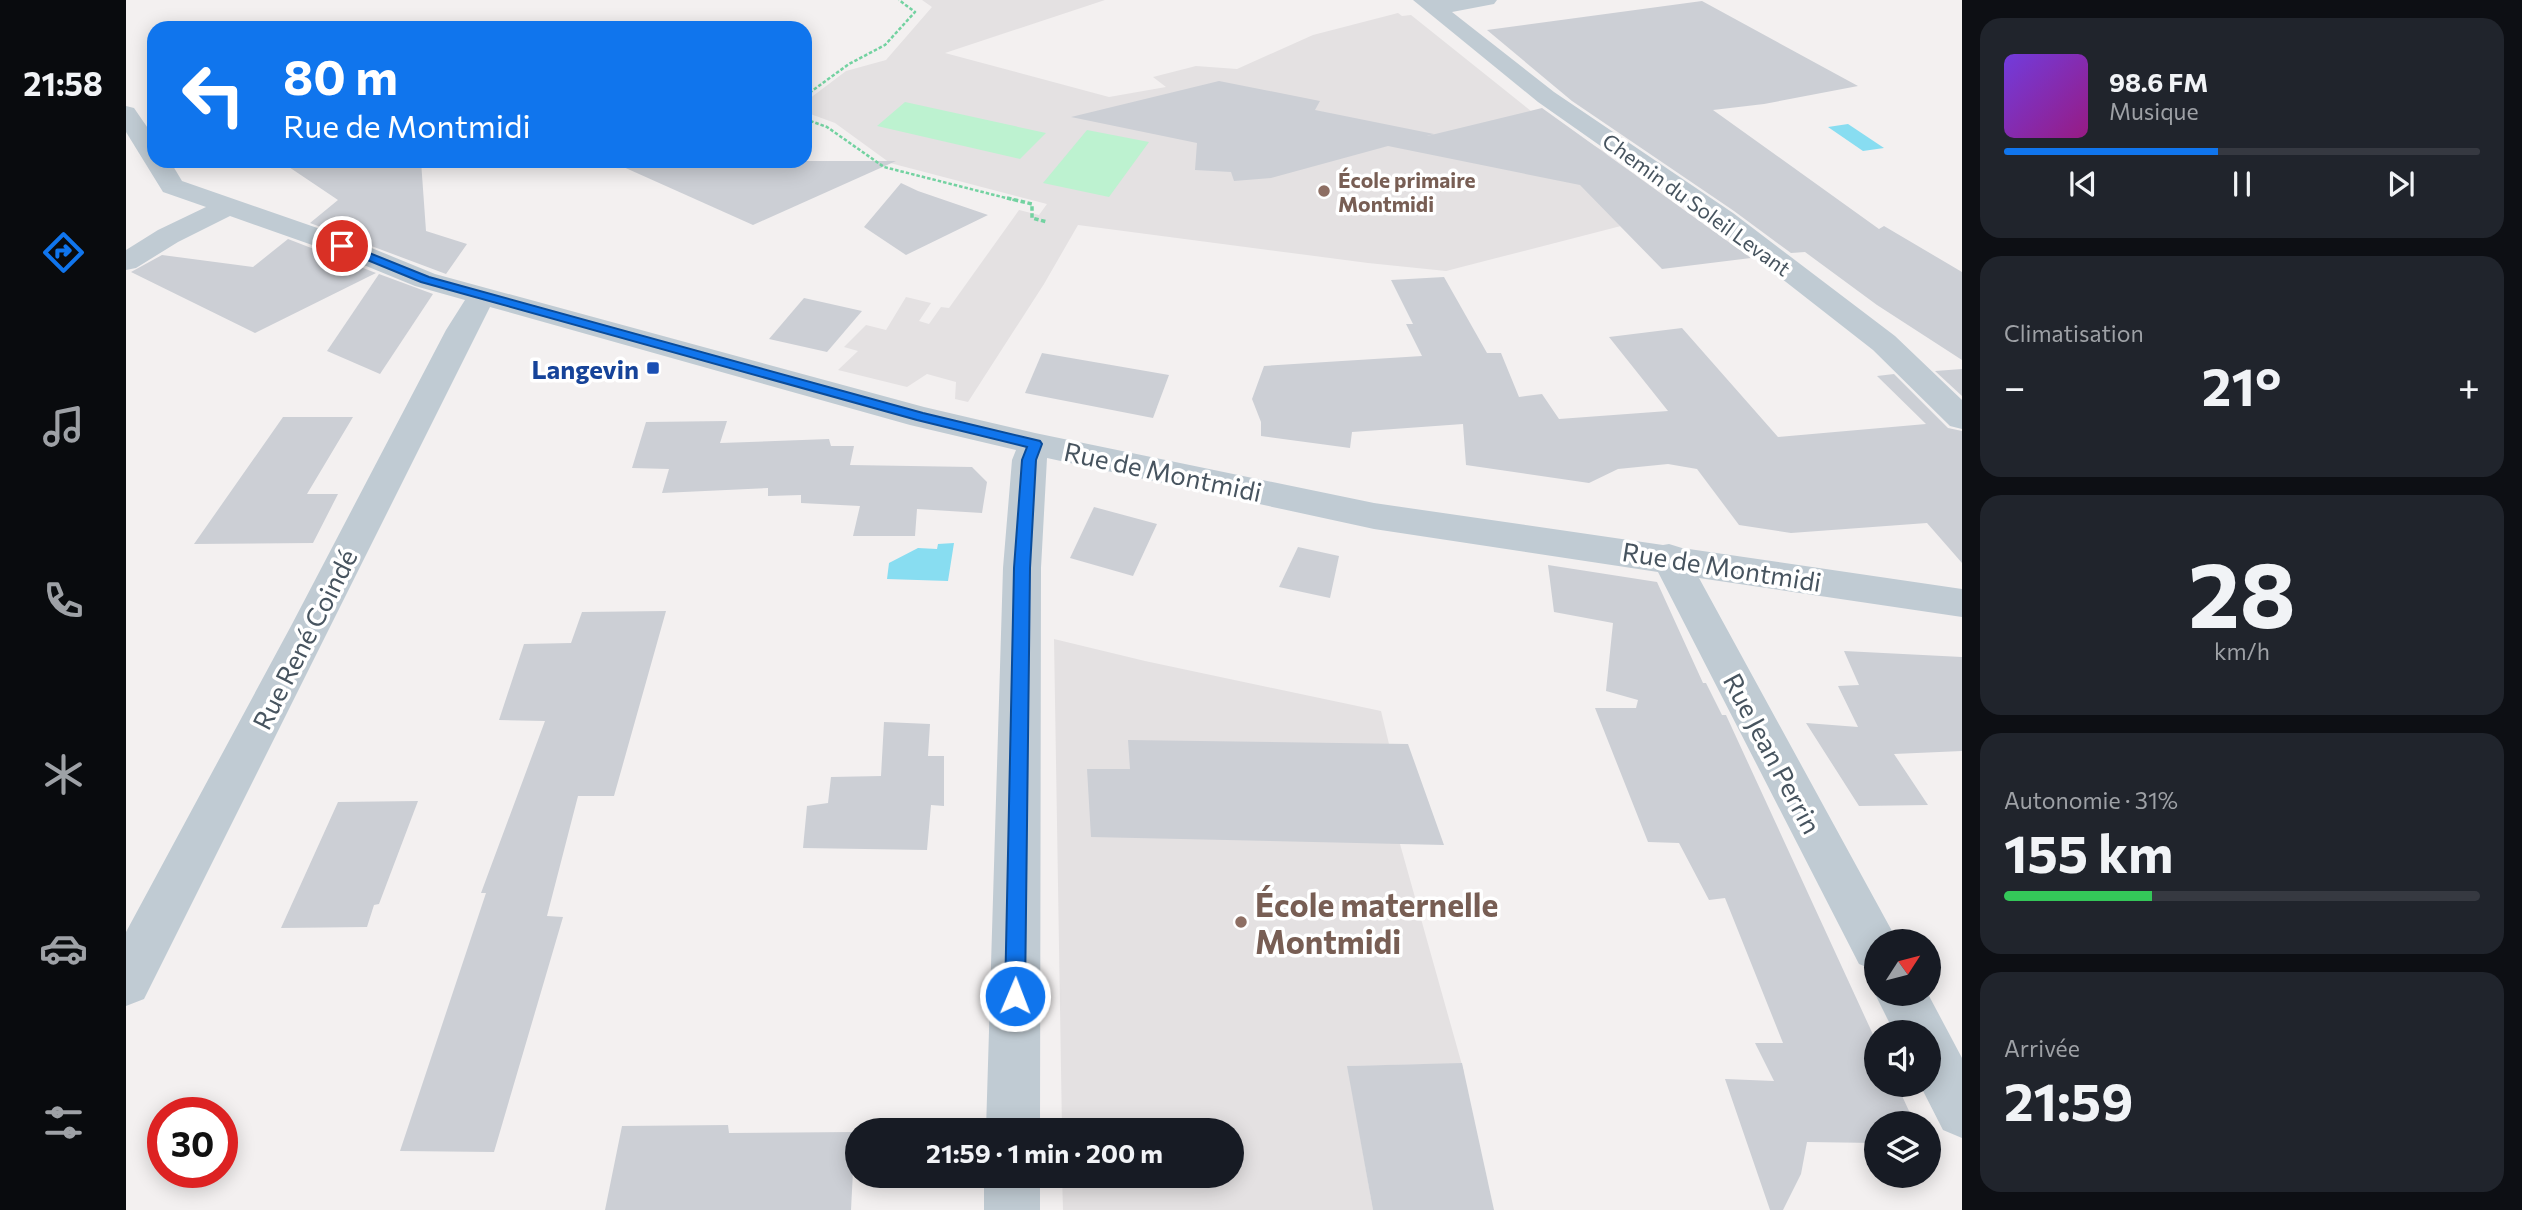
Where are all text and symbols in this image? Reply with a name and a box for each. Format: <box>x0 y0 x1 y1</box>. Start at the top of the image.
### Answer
text: 80 m <box>283 45 398 105</box>
icon: left <box>168 49 259 140</box>
text: 21:58 <box>23 63 103 103</box>
text: 98.6 FM <box>2109 66 2208 97</box>
text: Musique <box>2109 97 2199 125</box>
text: Rue de Montmidi <box>283 105 531 145</box>
street label: Chemin du Soleil Levant <box>1598 127 1796 281</box>
icon: previous <box>2064 165 2102 203</box>
icon: pause <box>2223 165 2261 203</box>
icon: next <box>2382 165 2420 203</box>
place label: École primaire Montmidi <box>1338 167 1476 216</box>
marker: École primaire Montmidi <box>1316 183 1332 199</box>
pin <box>312 216 372 276</box>
icon: arrive <box>323 227 361 265</box>
icon: directions <box>39 228 88 277</box>
text: Climatisation <box>2004 319 2144 347</box>
place label: Langevin <box>531 353 639 384</box>
text: 21° <box>2202 353 2281 417</box>
marker: Langevin <box>645 360 661 376</box>
text: − <box>2004 362 2026 409</box>
text: + <box>2458 362 2480 409</box>
icon: music <box>39 402 88 451</box>
street label: Rue de Montmidi <box>1061 435 1265 507</box>
street label: Rue de Montmidi <box>1620 535 1824 597</box>
text: 28 <box>2188 535 2296 647</box>
street label: Rue René Coindé <box>245 544 363 734</box>
icon: phone <box>39 576 88 625</box>
text: km/h <box>2214 637 2270 665</box>
street label: Rue Jean Perrin <box>1718 667 1828 839</box>
icon: climate <box>39 750 88 799</box>
text: Autonomie · 31% <box>2004 786 2178 814</box>
text: 155 km <box>2004 820 2173 884</box>
place label: École maternelle Montmidi <box>1255 884 1498 961</box>
marker: École maternelle Montmidi <box>1233 914 1249 930</box>
icon: car <box>39 924 88 973</box>
north arrow <box>1864 929 1941 1006</box>
map controls <box>1864 929 1941 1188</box>
position arrow <box>978 959 1052 1033</box>
button: sound <box>1864 1020 1941 1097</box>
text: Arrivée <box>2004 1034 2080 1062</box>
text: 21:59 <box>2004 1068 2133 1132</box>
speed limit sign: 30 <box>147 1097 238 1188</box>
icon: filters <box>39 1098 88 1147</box>
button: layers <box>1864 1111 1941 1188</box>
text: 21:59 · 1 min · 200 m <box>926 1137 1163 1168</box>

